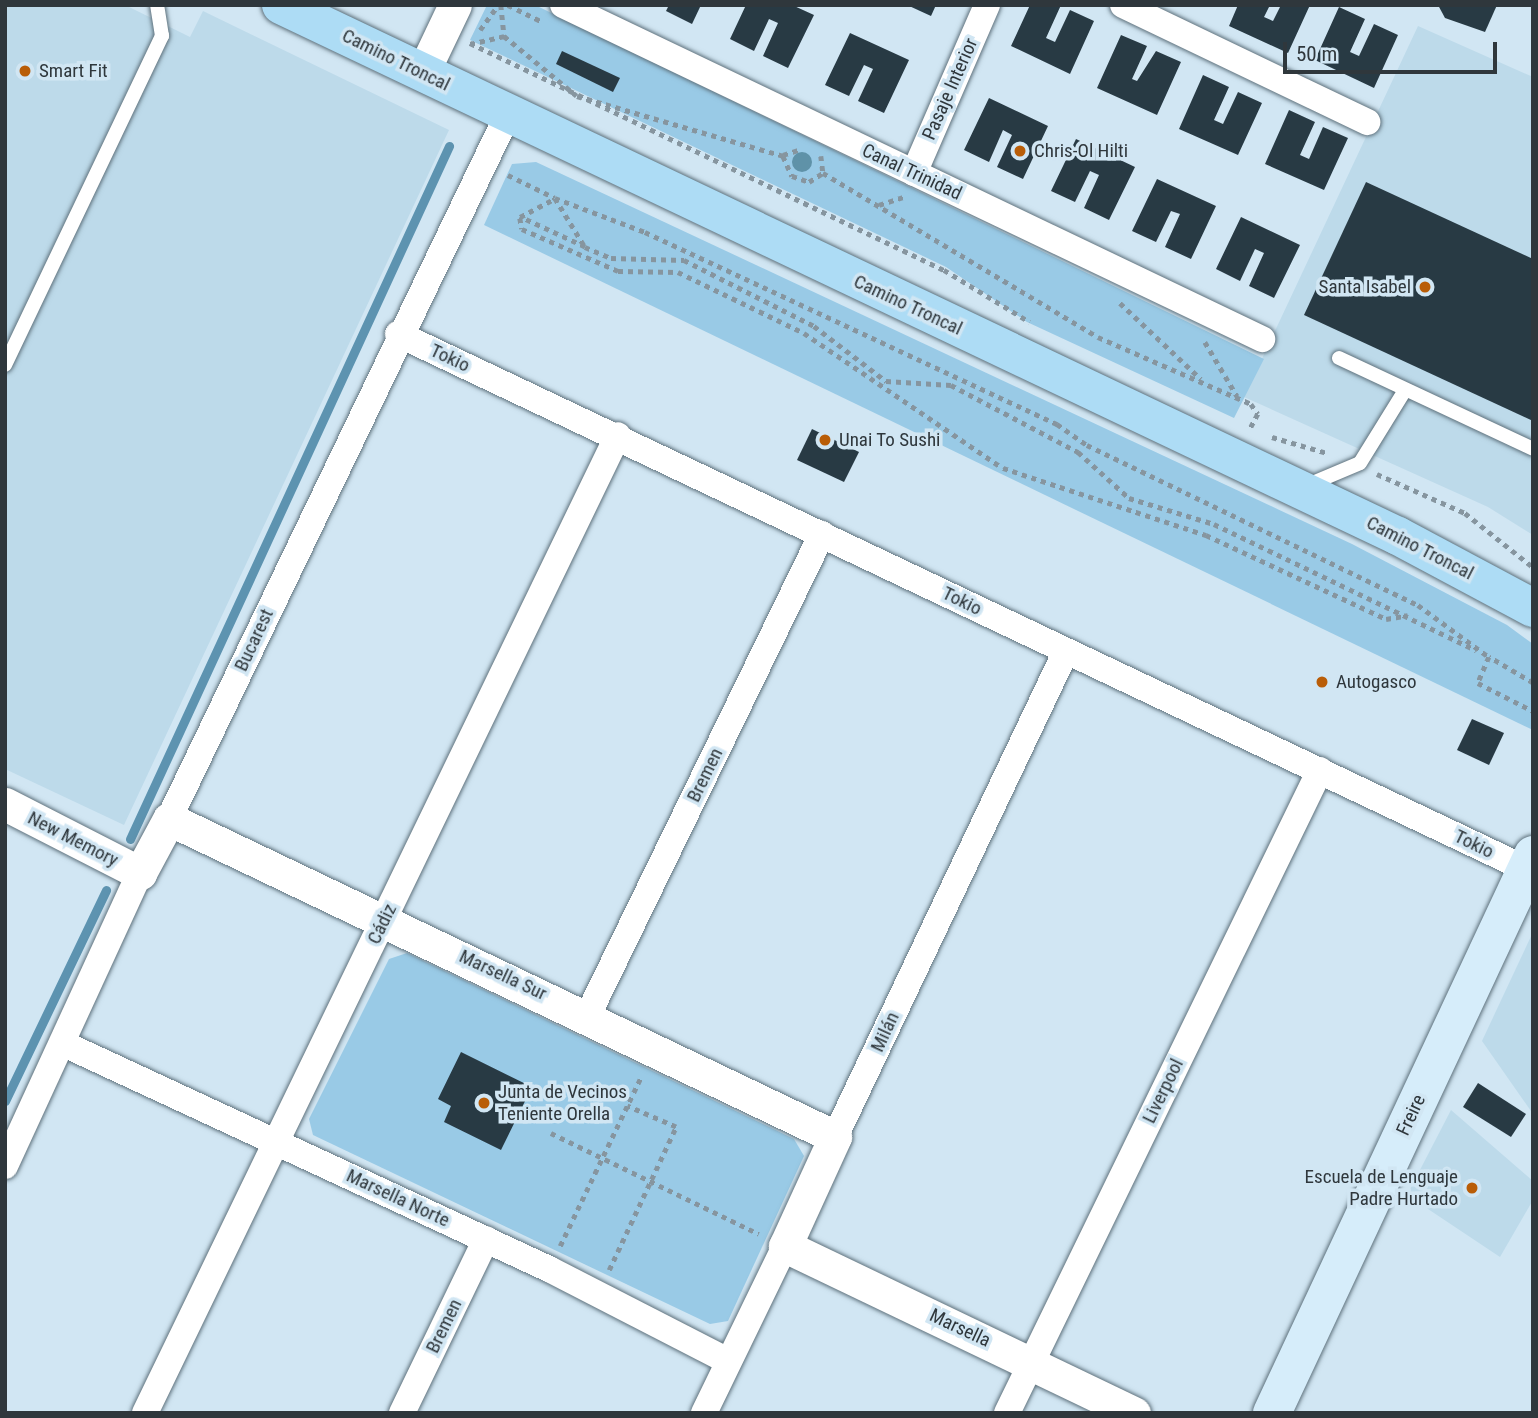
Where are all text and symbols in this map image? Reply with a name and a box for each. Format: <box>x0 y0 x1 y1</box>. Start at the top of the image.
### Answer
street label: Camino Troncal <box>338 24 454 96</box>
scale bar <box>1286 28 1500 72</box>
street label: Pasaje Interior <box>917 35 983 143</box>
text: 50 m <box>1296 42 1337 66</box>
place label: Smart Fit <box>39 60 108 82</box>
marker: Smart Fit <box>17 63 33 79</box>
street label: Canal Trinidad <box>858 139 966 205</box>
place label: Chris-Ol Hilti <box>1034 140 1128 162</box>
marker: Chris-Ol Hilti <box>1012 143 1028 159</box>
street label: Camino Troncal <box>850 270 966 340</box>
place label: Santa Isabel <box>1319 276 1411 298</box>
marker: Santa Isabel <box>1417 279 1433 295</box>
street label: Tokio <box>427 339 473 377</box>
place label: Unai To Sushi <box>839 429 941 451</box>
marker: Unai To Sushi <box>817 432 833 448</box>
street label: Camino Troncal <box>1363 511 1477 585</box>
street label: Tokio <box>939 582 985 620</box>
street label: Bucarest <box>230 605 278 675</box>
place label: Autogasco <box>1336 671 1416 693</box>
marker: Autogasco <box>1314 674 1330 690</box>
street label: Bremen <box>682 744 728 806</box>
street label: New Memory <box>24 807 122 871</box>
street label: Tokio <box>1451 825 1497 863</box>
street label: Cádiz <box>363 900 401 948</box>
street label: Marsella Sur <box>456 945 550 1005</box>
street label: Milán <box>866 1008 904 1056</box>
street label: Liverpool <box>1138 1055 1188 1127</box>
place label: Junta de Vecinos Teniente Orella <box>498 1081 627 1125</box>
street label: Freire <box>1392 1091 1430 1139</box>
marker: Junta de Vecinos Teniente Orella <box>476 1095 492 1111</box>
street label: Marsella Norte <box>343 1164 453 1232</box>
place label: Escuela de Lenguaje Padre Hurtado <box>1305 1166 1458 1210</box>
marker: Escuela de Lenguaje Padre Hurtado <box>1464 1180 1480 1196</box>
street label: Bremen <box>421 1295 467 1357</box>
street label: Marsella <box>926 1304 994 1352</box>

